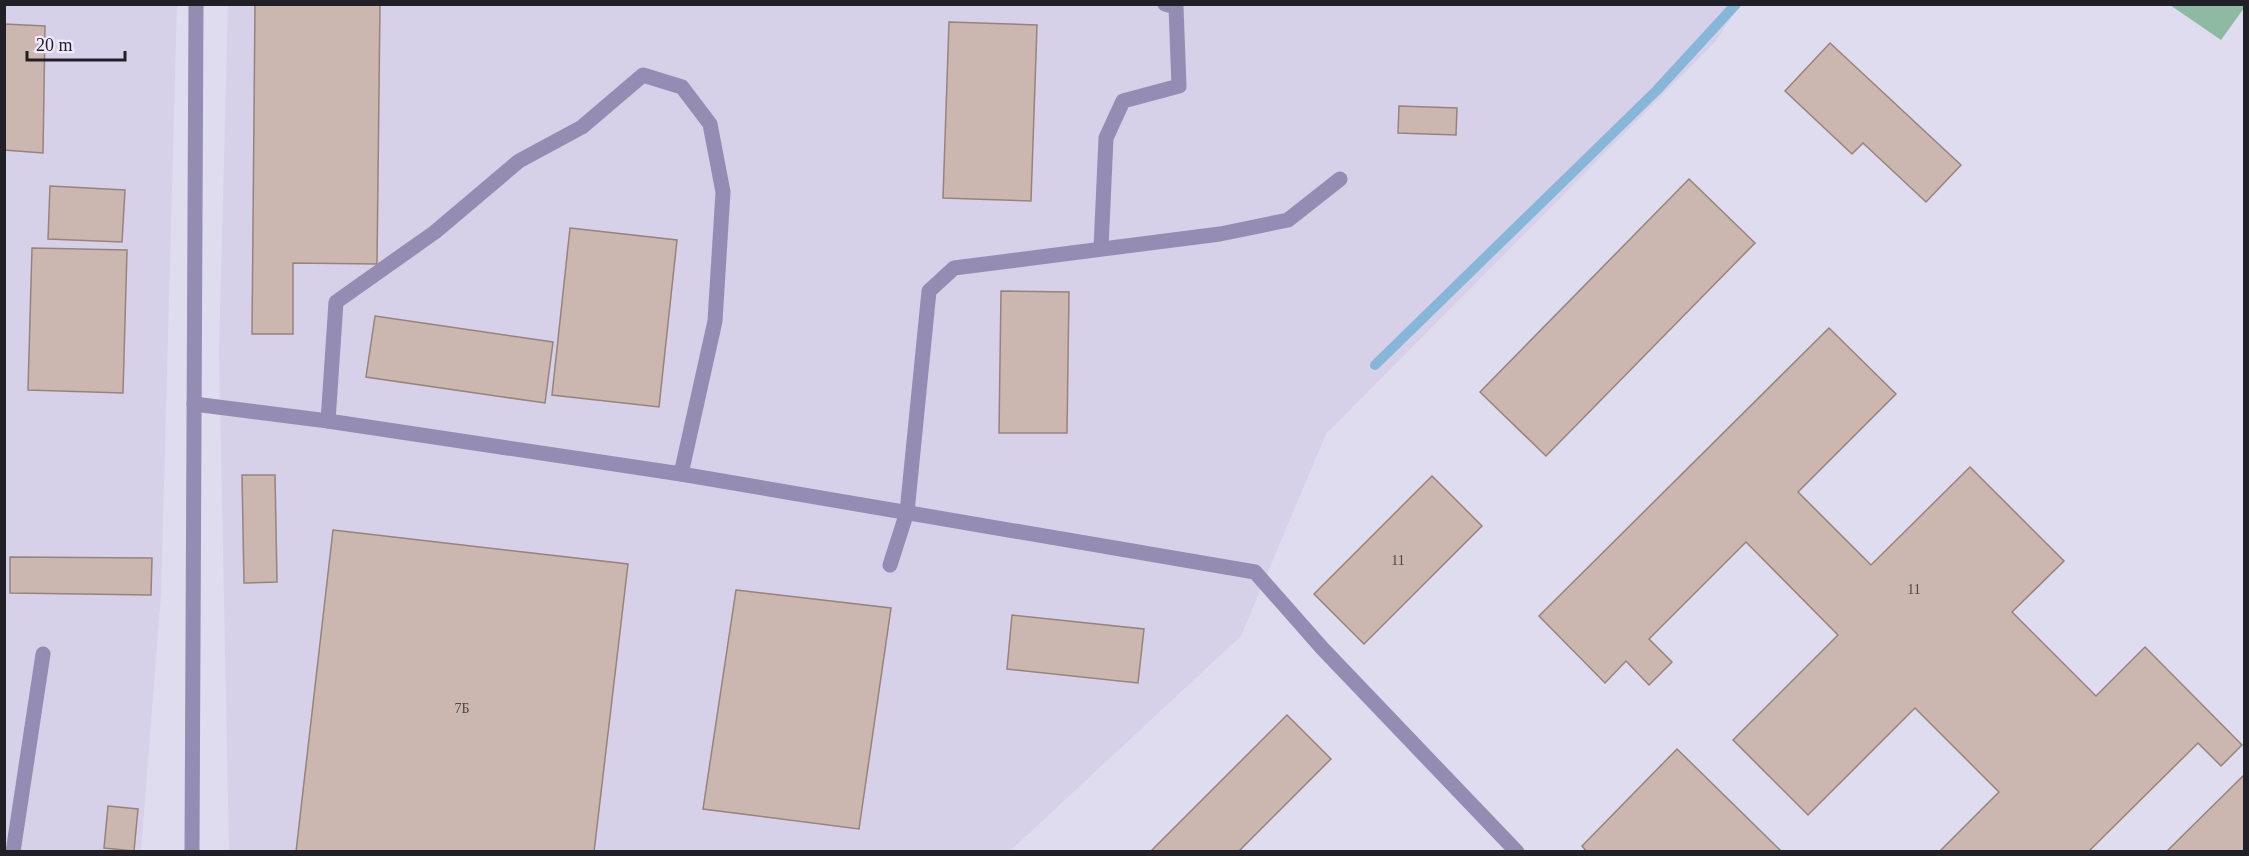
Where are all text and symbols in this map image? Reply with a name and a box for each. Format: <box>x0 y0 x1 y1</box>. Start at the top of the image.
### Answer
scale bar <box>27 24 124 62</box>
text: 20 m <box>36 35 73 55</box>
house number: 11 <box>1391 553 1405 568</box>
house number: 11 <box>1907 582 1921 597</box>
house number: 7Б <box>454 701 470 716</box>

